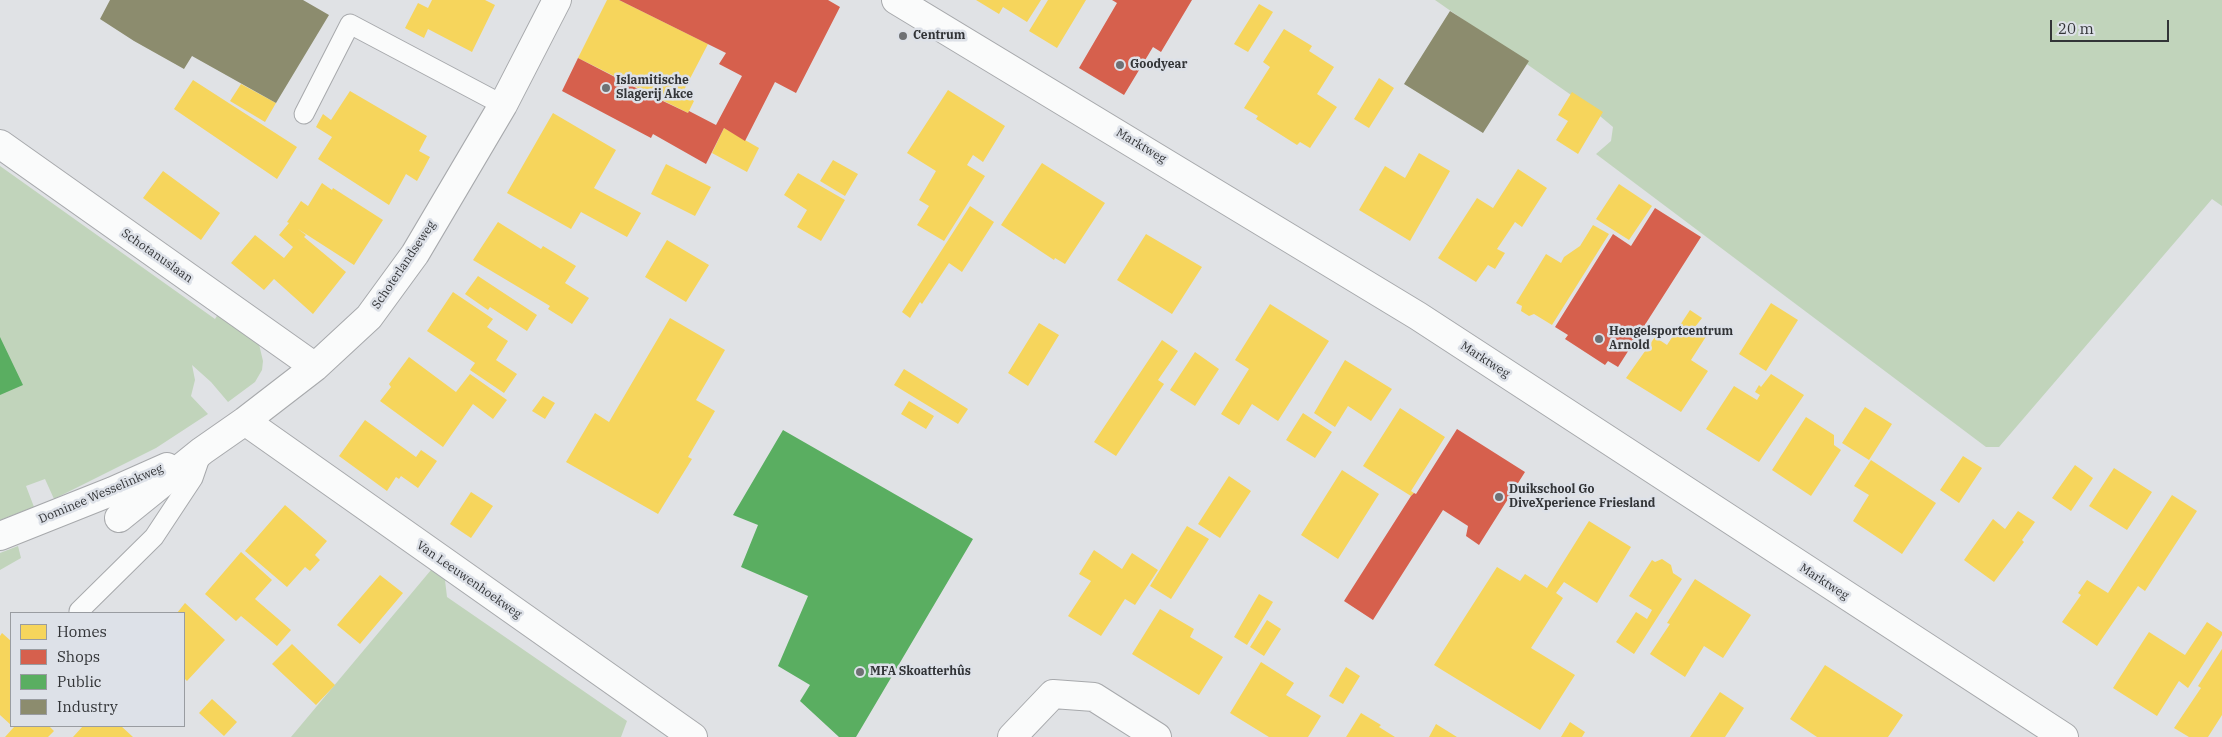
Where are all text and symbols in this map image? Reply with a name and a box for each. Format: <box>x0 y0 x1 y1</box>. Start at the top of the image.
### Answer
scale bar <box>2052 10 2171 42</box>
text: 20 m <box>2058 19 2094 38</box>
place label: Centrum <box>913 29 966 43</box>
marker: Centrum <box>897 30 909 42</box>
place label: Goodyear <box>1130 58 1187 72</box>
marker: Goodyear <box>1114 59 1126 71</box>
place label: Islamitische Slagerij Akce <box>616 74 693 102</box>
marker: Islamitische Slagerij Akce <box>600 82 612 94</box>
street label: Marktweg <box>1113 125 1169 167</box>
street label: Schoterlandseweg <box>369 218 439 312</box>
street label: Schotanuslaan <box>119 226 195 286</box>
place label: Hengelsportcentrum Arnold <box>1609 325 1733 353</box>
marker: Hengelsportcentrum Arnold <box>1593 333 1605 345</box>
street label: Marktweg <box>1458 339 1512 381</box>
street label: Dominee Wesselinkweg <box>37 461 165 527</box>
place label: Duikschool Go DiveXperience Friesland <box>1509 483 1655 511</box>
marker: Duikschool Go DiveXperience Friesland <box>1493 491 1505 503</box>
street label: Van Leeuwenhoekweg <box>414 538 524 622</box>
street label: Marktweg <box>1797 561 1851 603</box>
legend <box>10 612 185 727</box>
text: Homes <box>57 622 107 641</box>
text: Shops <box>57 647 100 666</box>
place label: MFA Skoatterhûs <box>870 665 971 679</box>
marker: MFA Skoatterhûs <box>854 666 866 678</box>
text: Public <box>57 672 102 691</box>
text: Industry <box>57 697 118 716</box>

